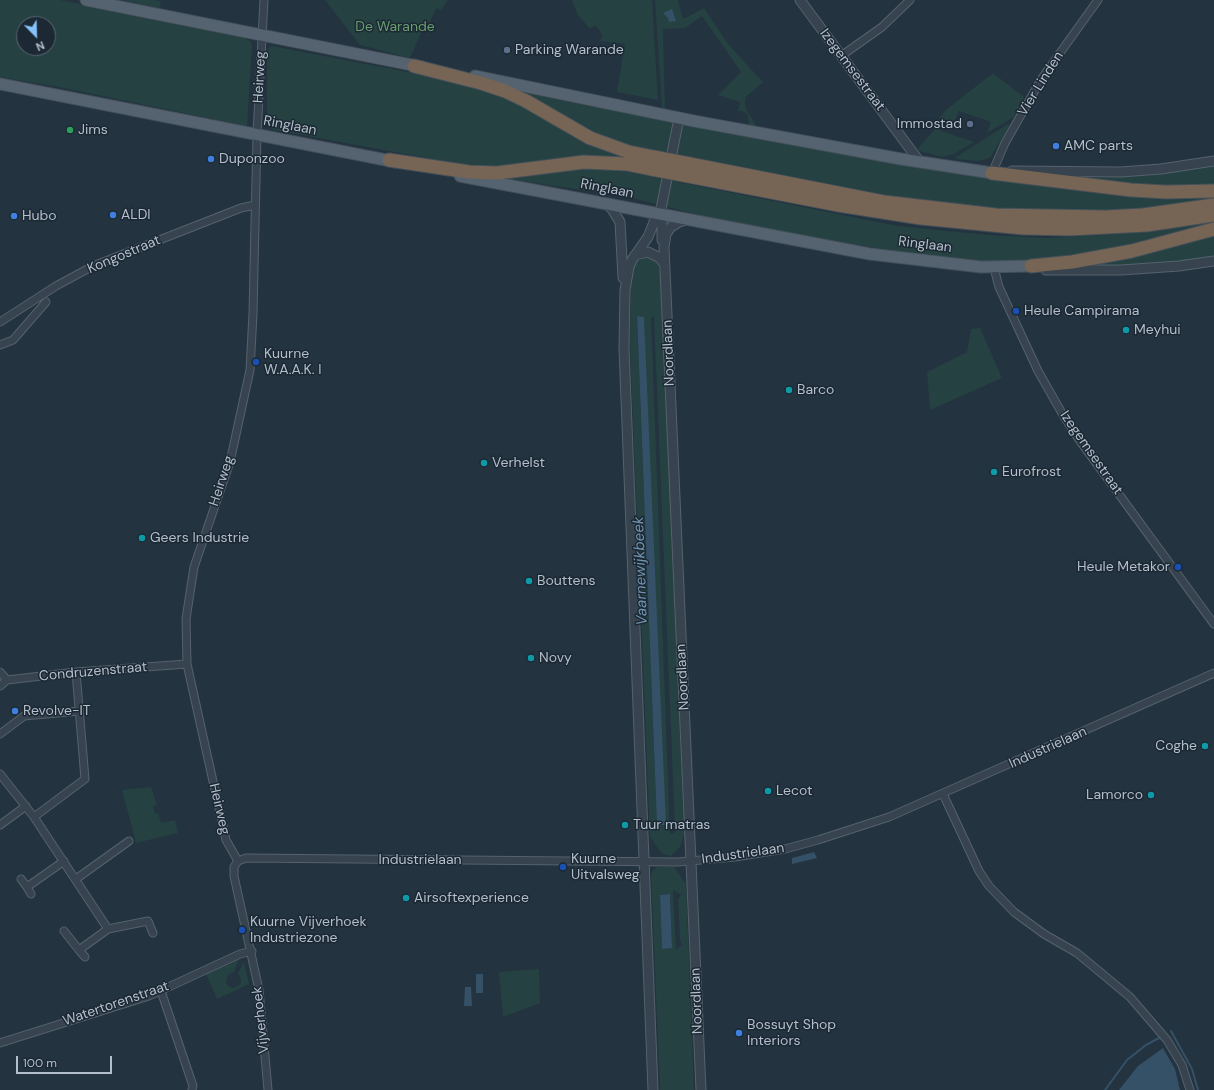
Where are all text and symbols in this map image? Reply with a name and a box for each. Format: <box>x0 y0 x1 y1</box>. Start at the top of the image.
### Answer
north arrow <box>16 16 56 56</box>
park label: De Warande <box>355 19 435 35</box>
street label: Izegemsestraat <box>816 26 888 114</box>
text: N <box>34 38 47 54</box>
place label: Parking Warande <box>515 42 624 58</box>
marker: Parking Warande <box>502 45 512 55</box>
street label: Vier Linden <box>1015 49 1067 119</box>
street label: Heirweg <box>250 51 270 103</box>
street label: Ringlaan <box>262 113 318 139</box>
place label: Immostad <box>897 116 962 132</box>
marker: Immostad <box>965 119 975 129</box>
place label: Jims <box>78 122 108 138</box>
marker: Jims <box>65 125 75 135</box>
place label: AMC parts <box>1064 138 1133 154</box>
marker: AMC parts <box>1051 141 1061 151</box>
place label: Duponzoo <box>219 151 285 167</box>
marker: Duponzoo <box>206 154 216 164</box>
street label: Ringlaan <box>579 176 635 202</box>
place label: ALDI <box>121 207 151 223</box>
place label: Hubo <box>22 208 57 224</box>
marker: ALDI <box>108 210 118 220</box>
marker: Hubo <box>9 211 19 221</box>
street label: Kongostraat <box>85 232 163 278</box>
street label: Ringlaan <box>897 233 953 257</box>
place label: Heule Campirama <box>1024 303 1139 319</box>
marker: Heule Campirama <box>1011 306 1021 316</box>
street label: Noordlaan <box>659 320 679 386</box>
place label: Meyhui <box>1134 322 1181 338</box>
marker: Meyhui <box>1121 325 1131 335</box>
place label: Kuurne W.A.A.K. I <box>264 346 321 378</box>
marker: Kuurne W.A.A.K. I <box>251 357 261 367</box>
place label: Barco <box>797 382 834 398</box>
marker: Barco <box>784 385 794 395</box>
street label: Izegemsestraat <box>1056 408 1126 498</box>
street label: Heirweg <box>206 454 238 508</box>
place label: Verhelst <box>492 455 545 471</box>
marker: Verhelst <box>479 458 489 468</box>
place label: Eurofrost <box>1002 464 1061 480</box>
marker: Eurofrost <box>989 467 999 477</box>
water label: Vaarnewijkbeek <box>630 516 652 626</box>
place label: Geers Industrie <box>150 530 249 546</box>
marker: Geers Industrie <box>137 533 147 543</box>
place label: Heule Metakor <box>1077 559 1170 575</box>
marker: Heule Metakor <box>1173 562 1183 572</box>
place label: Bouttens <box>537 573 596 589</box>
marker: Bouttens <box>524 576 534 586</box>
street label: Noordlaan <box>673 643 693 711</box>
place label: Novy <box>539 650 572 666</box>
marker: Novy <box>526 653 536 663</box>
street label: Condruzenstraat <box>38 659 148 685</box>
place label: Revolve-IT <box>23 703 91 719</box>
marker: Revolve-IT <box>10 706 20 716</box>
street label: Industrielaan <box>1007 723 1089 773</box>
place label: Coghe <box>1155 738 1197 754</box>
marker: Coghe <box>1200 741 1210 751</box>
street label: Heirweg <box>205 782 233 836</box>
place label: Lecot <box>776 783 813 799</box>
marker: Lecot <box>763 786 773 796</box>
place label: Lamorco <box>1086 787 1143 803</box>
marker: Lamorco <box>1146 790 1156 800</box>
place label: Tuur matras <box>633 817 710 833</box>
marker: Tuur matras <box>620 820 630 830</box>
street label: Industrielaan <box>701 840 785 868</box>
place label: Kuurne Uitvalsweg <box>571 851 640 884</box>
street label: Industrielaan <box>378 852 462 868</box>
marker: Kuurne Uitvalsweg <box>558 862 568 872</box>
place label: Airsoftexperience <box>414 890 529 906</box>
marker: Airsoftexperience <box>401 893 411 903</box>
place label: Kuurne Vijverhoek Industriezone <box>250 914 367 946</box>
marker: Kuurne Vijverhoek Industriezone <box>237 925 247 935</box>
street label: Noordlaan <box>687 968 707 1034</box>
street label: Watertorenstraat <box>61 978 171 1030</box>
street label: Vijverhoek <box>249 985 273 1055</box>
place label: Bossuyt Shop Interiors <box>747 1017 836 1050</box>
marker: Bossuyt Shop Interiors <box>734 1028 744 1038</box>
scale bar <box>18 1048 114 1074</box>
text: 100 m <box>23 1055 57 1071</box>

